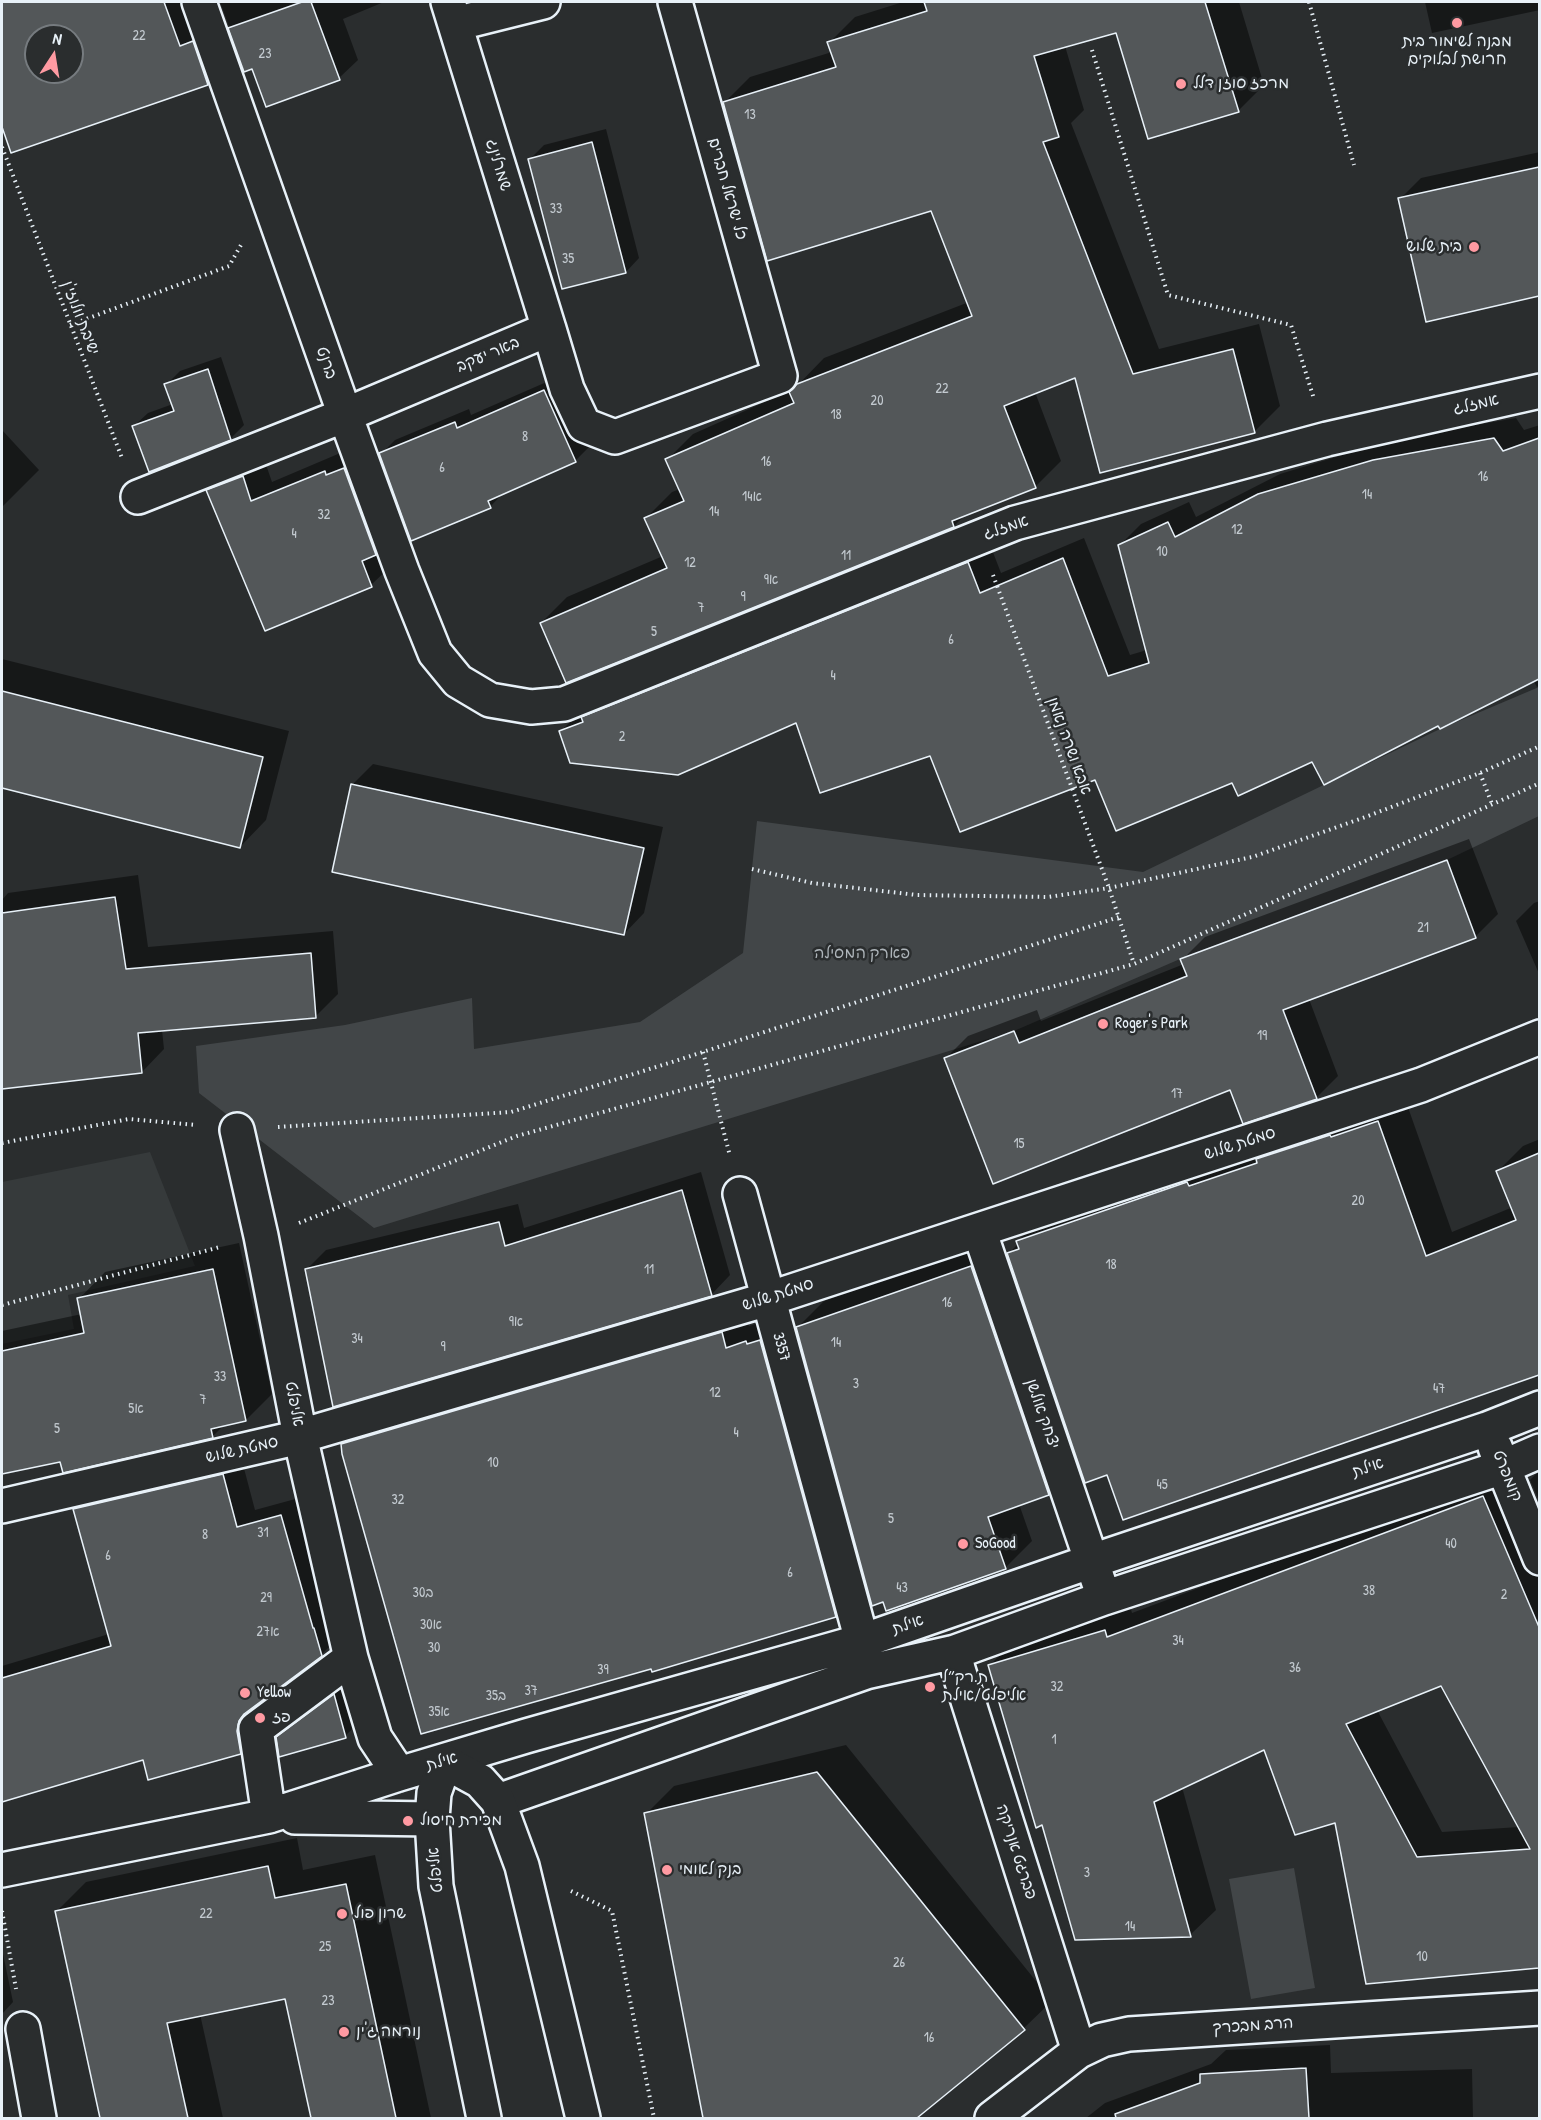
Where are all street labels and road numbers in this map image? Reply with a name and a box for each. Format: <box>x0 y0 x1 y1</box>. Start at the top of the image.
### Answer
street label: כל ישראל חברים <box>703 136 751 242</box>
street label: שמרלינג <box>481 137 515 193</box>
street label: ישיבת וולוזי'ן <box>57 278 103 358</box>
street label: באר יעקב <box>454 333 522 377</box>
street label: ברנט <box>312 344 340 382</box>
street label: אמזלג <box>1451 390 1501 420</box>
street label: אמזלג <box>981 511 1031 545</box>
street label: אבא ושרה נאמן <box>1042 695 1096 797</box>
street label: סמטת שלוש <box>1202 1123 1278 1165</box>
street label: סמטת שלוש <box>740 1274 816 1316</box>
street label: 3357 <box>768 1330 794 1364</box>
street label: יצחק אולשן <box>1021 1376 1063 1452</box>
street label: אליפלט <box>280 1380 308 1428</box>
street label: סמטת שלוש <box>204 1432 280 1468</box>
street label: קומפרט <box>1488 1447 1526 1505</box>
street label: אילת <box>1350 1454 1386 1482</box>
street label: אילת <box>890 1611 926 1639</box>
street label: אילת <box>424 1748 460 1776</box>
street label: פברגט אנריקה <box>992 1802 1040 1902</box>
street label: אליפלט <box>424 1846 448 1894</box>
street label: הרב מבכרך <box>1212 2014 1294 2038</box>

